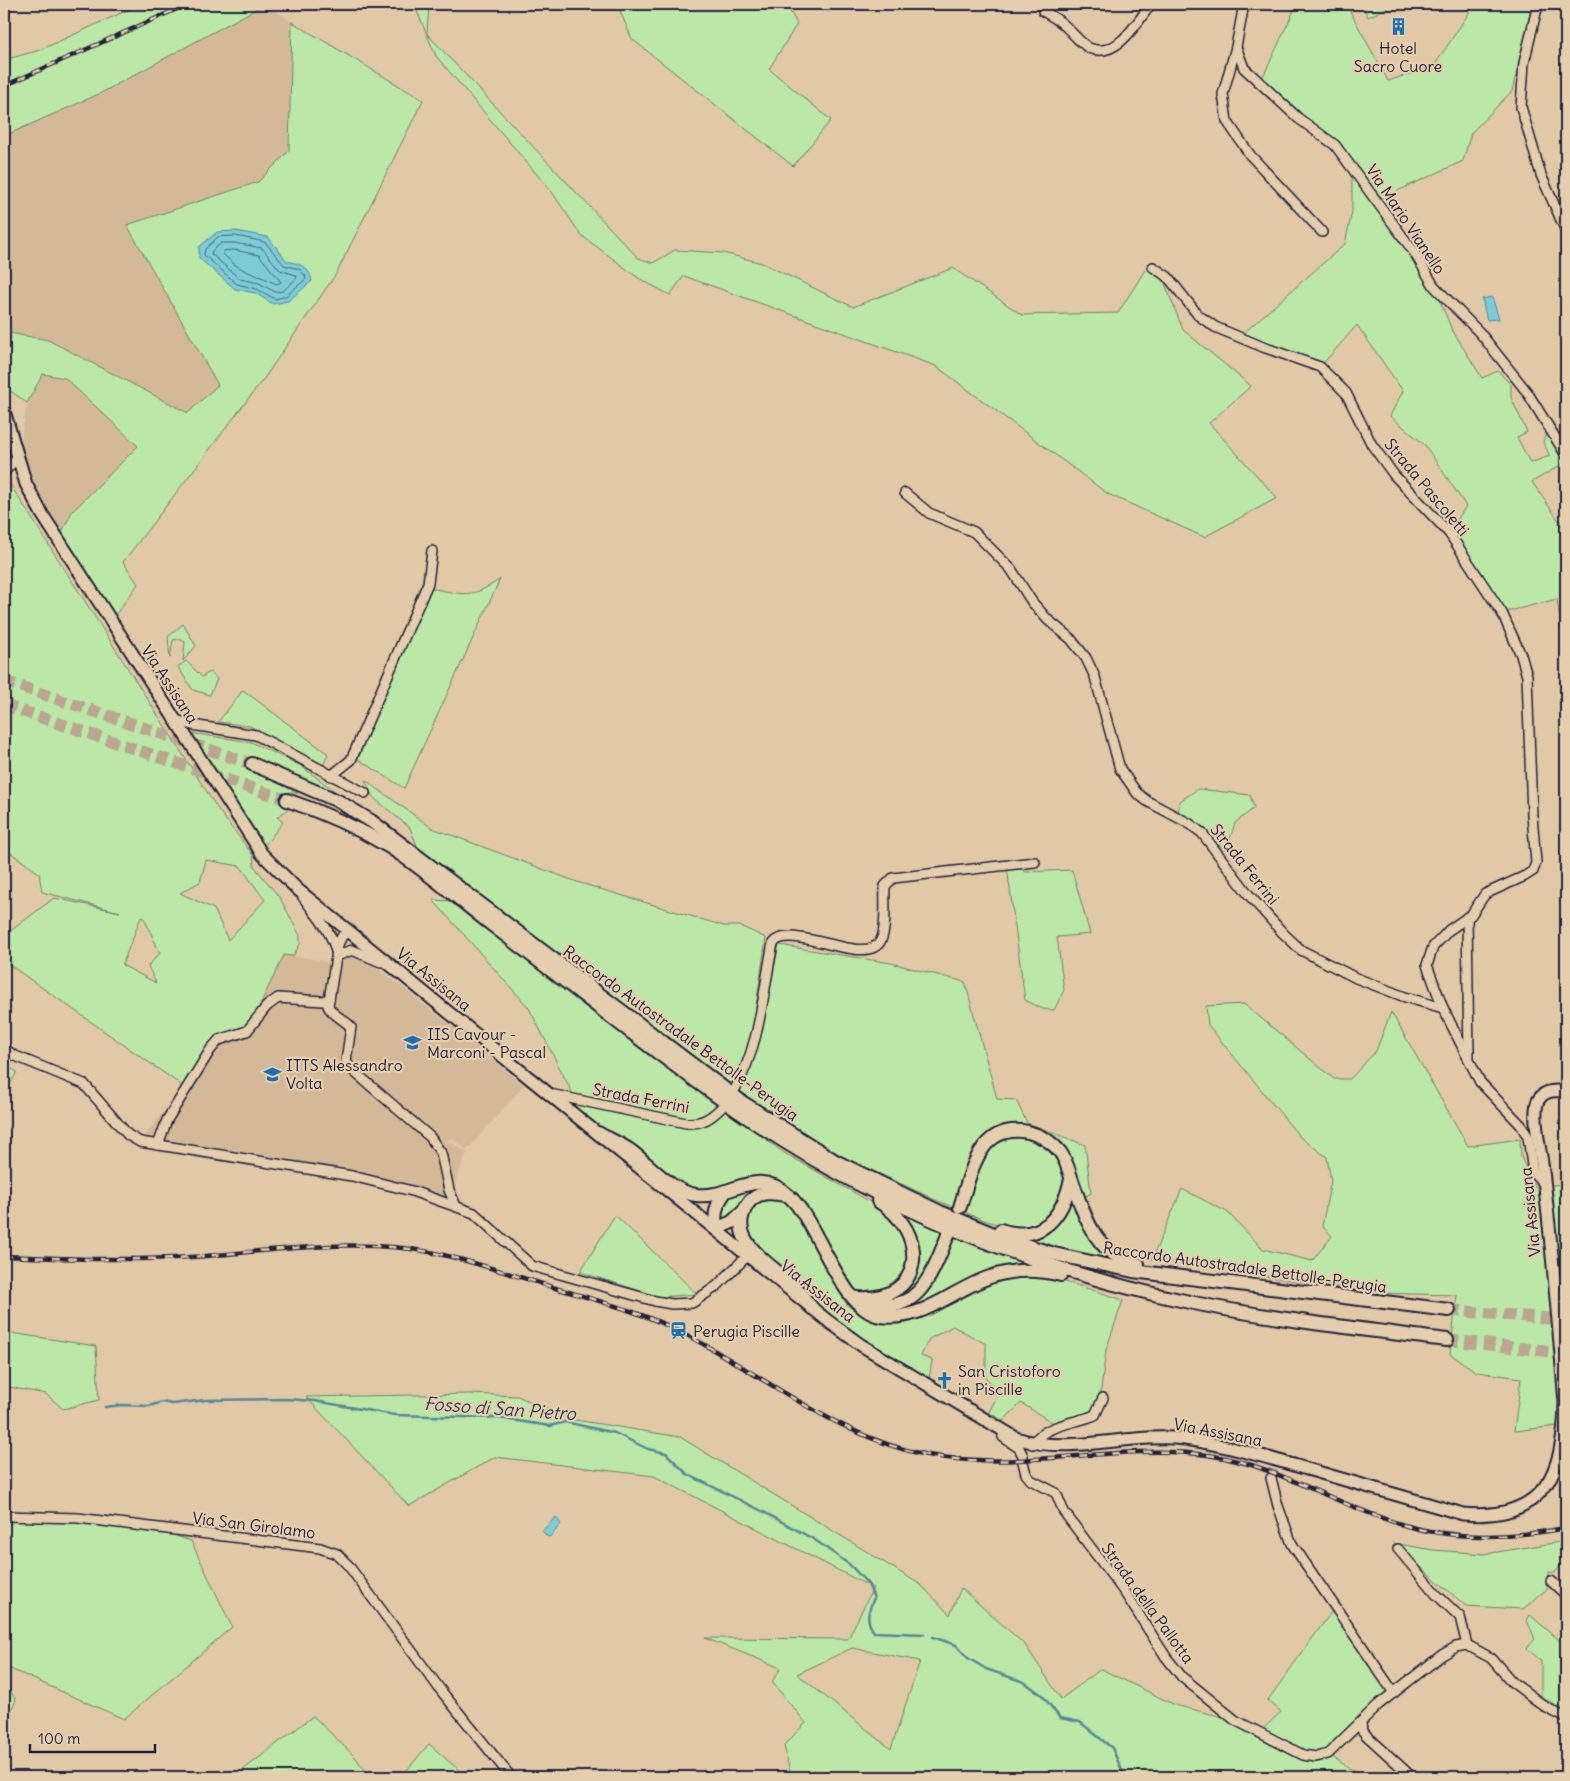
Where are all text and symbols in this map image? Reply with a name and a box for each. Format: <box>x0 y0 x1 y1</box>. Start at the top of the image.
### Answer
building icon: Hotel Sacro Cuore <box>1388 17 1408 37</box>
place label: Hotel Sacro Cuore <box>1354 38 1442 76</box>
street label: Via Mario Vianello <box>1362 160 1450 278</box>
street label: Strada Pascoletti <box>1380 434 1474 540</box>
street label: Via Assisana <box>137 641 203 727</box>
street label: Strada Ferrini <box>1206 820 1284 908</box>
street label: Raccordo Autostradale Bettolle-Perugia <box>559 941 803 1125</box>
street label: Via Assisana <box>393 943 475 1015</box>
place label: IIS Cavour - Marconi - Pascal <box>427 1024 546 1062</box>
school or university icon: IIS Cavour - Marconi - Pascal <box>403 1033 423 1053</box>
place label: ITTS Alessandro Volta <box>286 1055 403 1093</box>
school or university icon: ITTS Alessandro Volta <box>262 1064 282 1084</box>
street label: Strada Ferrini <box>591 1079 691 1117</box>
street label: Via Assisana <box>1515 1166 1545 1258</box>
street label: Raccordo Autostradale Bettolle-Perugia <box>1102 1237 1388 1297</box>
street label: Via Assisana <box>776 1255 860 1327</box>
station icon: Perugia Piscille <box>669 1321 689 1341</box>
place label: Perugia Piscille <box>693 1321 800 1341</box>
place label: San Cristoforo in Piscille <box>958 1361 1061 1399</box>
church icon: San Cristoforo in Piscille <box>934 1370 954 1390</box>
water label: Fosso di San Pietro <box>423 1392 578 1425</box>
street label: Via Assisana <box>1172 1414 1264 1450</box>
street label: Via San Girolamo <box>191 1508 317 1542</box>
street label: Strada della Pallotta <box>1098 1539 1198 1667</box>
scale bar <box>30 1721 155 1753</box>
text: 100 m <box>38 1729 80 1748</box>

